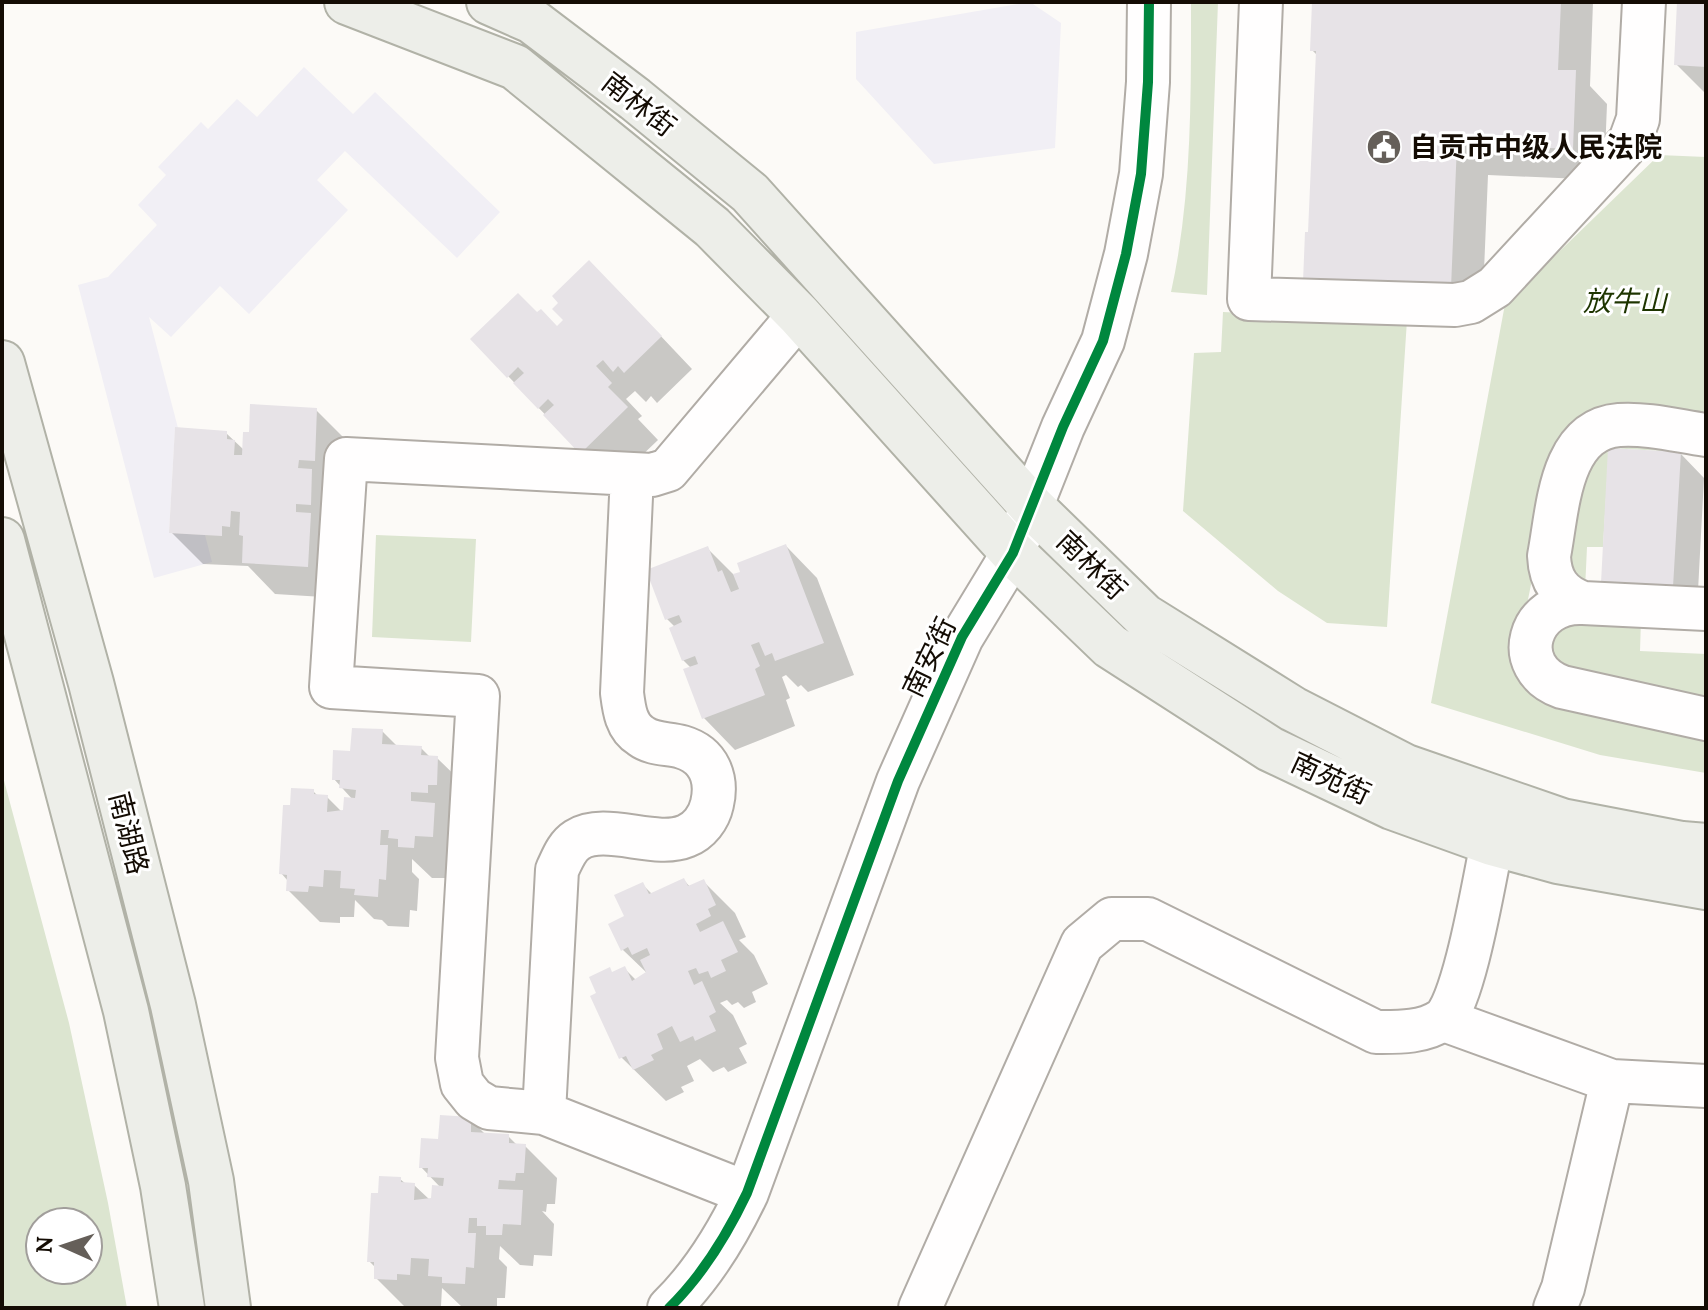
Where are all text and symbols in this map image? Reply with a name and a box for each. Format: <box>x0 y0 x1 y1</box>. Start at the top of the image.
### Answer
street label: 南林街 <box>595 64 683 144</box>
public building icon: 自贡市中级人民法院 <box>1365 128 1403 166</box>
place label: 自贡市中级人民法院 <box>1410 129 1662 165</box>
park label: 放牛山 <box>1583 283 1669 319</box>
street label: 南林街 <box>1049 523 1135 607</box>
street label: 南安街 <box>894 611 964 703</box>
street label: 南苑街 <box>1285 744 1377 812</box>
street label: 南湖路 <box>101 788 157 878</box>
north arrow <box>24 1206 104 1286</box>
text: N <box>30 1236 58 1254</box>

